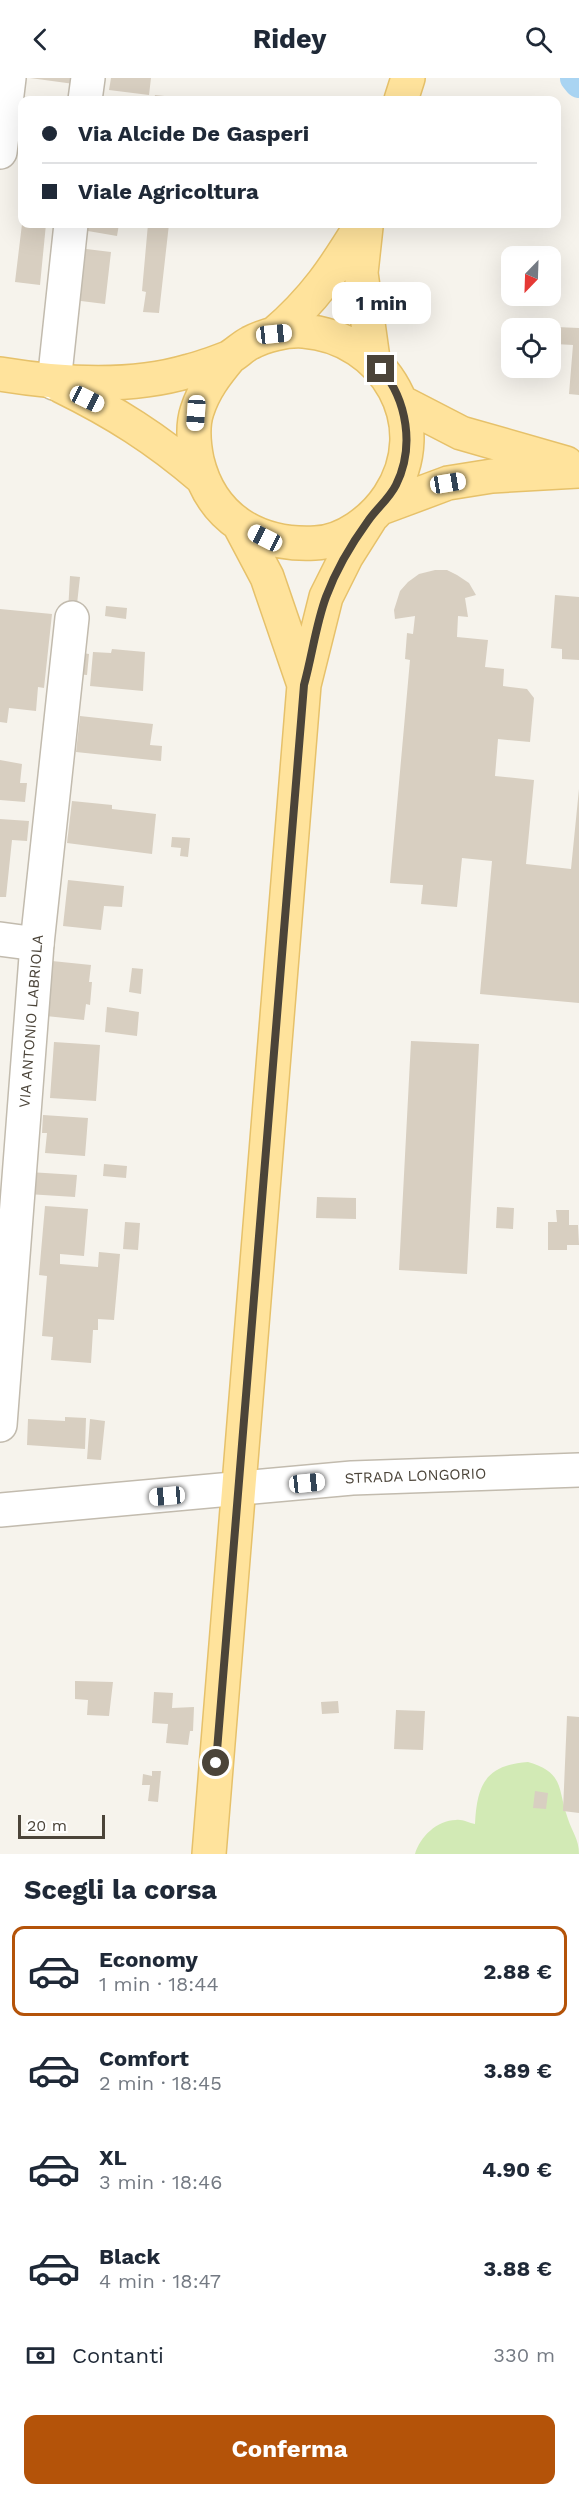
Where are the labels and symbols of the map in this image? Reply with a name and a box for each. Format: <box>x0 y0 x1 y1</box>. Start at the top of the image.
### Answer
north arrow <box>501 246 561 306</box>
callout: 1 min <box>332 282 430 324</box>
car <box>255 323 293 345</box>
route end <box>367 355 394 382</box>
car <box>67 383 107 415</box>
car <box>186 394 206 432</box>
car <box>429 471 467 495</box>
car <box>245 522 285 554</box>
street label: VIA ANTONIO LABRIOLA <box>15 933 47 1109</box>
street label: STRADA LONGORIO <box>344 1464 487 1488</box>
car <box>288 1472 326 1494</box>
car <box>148 1485 186 1507</box>
route start <box>202 1749 229 1776</box>
scale bar <box>18 1812 105 1840</box>

